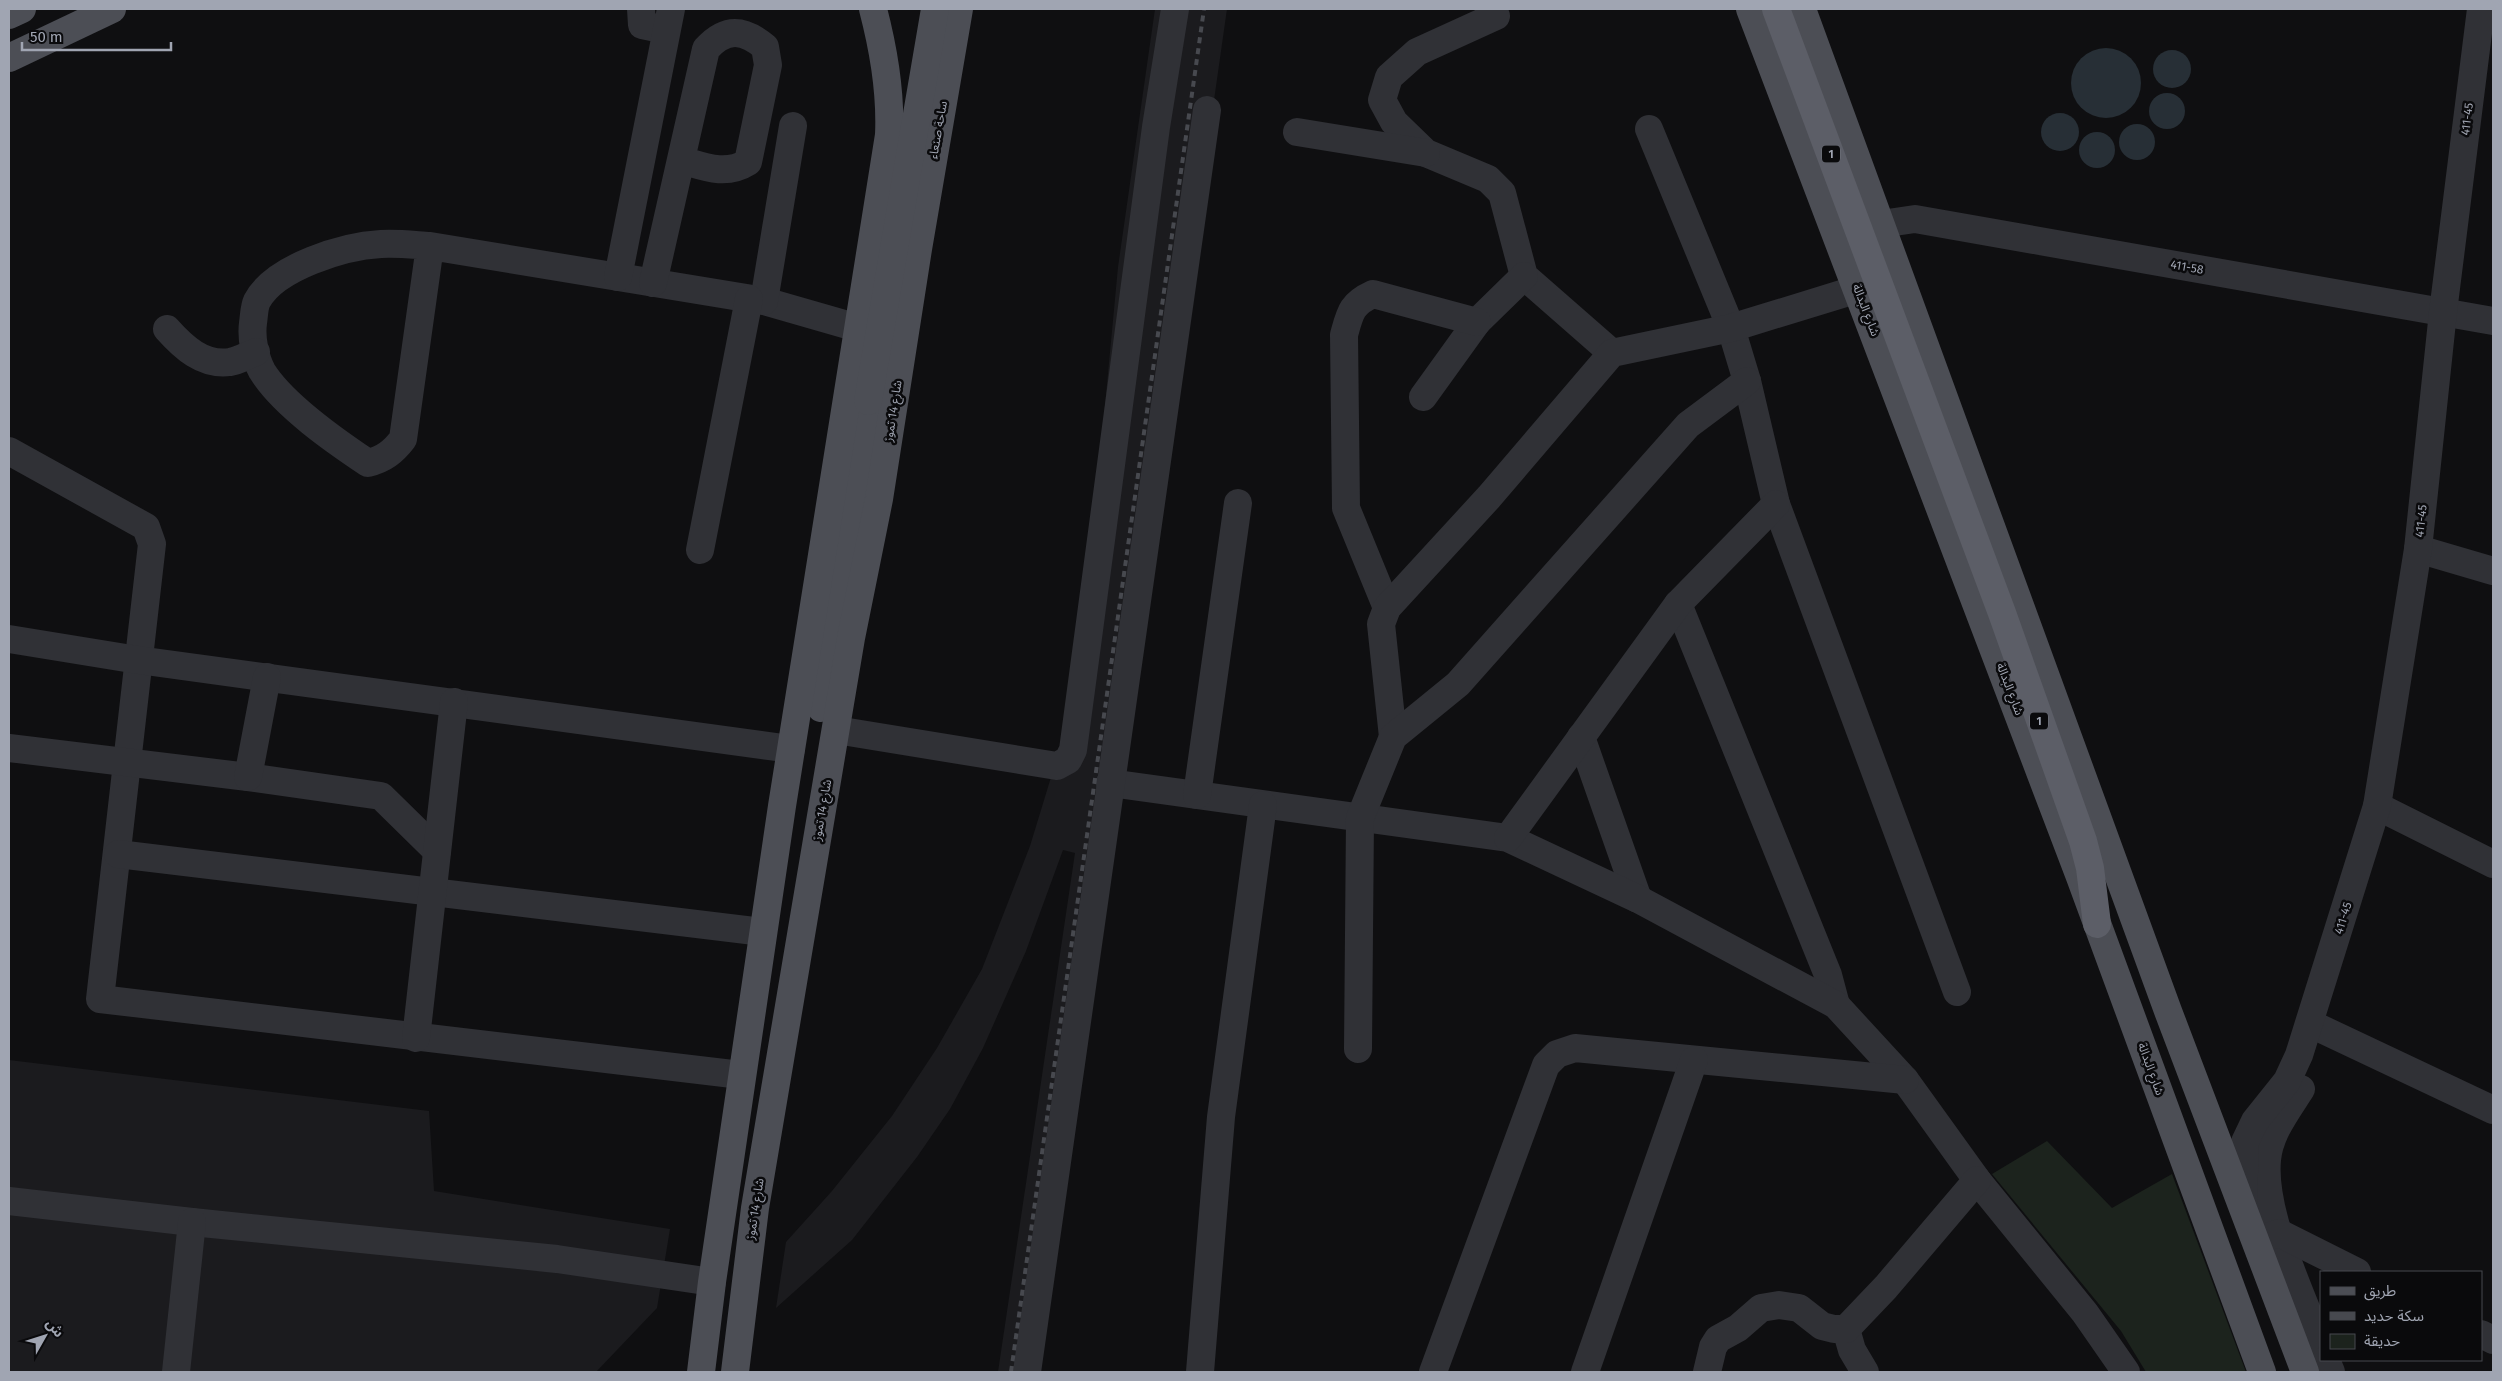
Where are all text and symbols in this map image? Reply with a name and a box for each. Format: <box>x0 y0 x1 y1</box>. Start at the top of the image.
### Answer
scale bar <box>22 20 171 52</box>
text: 50 m <box>30 28 63 46</box>
street label: ساحة صنعاء <box>926 100 950 160</box>
street label: 411-45 <box>2458 102 2476 136</box>
road number: 1 <box>1822 146 1840 162</box>
street label: 411-58 <box>2169 257 2205 277</box>
street label: شارع البدالة <box>1848 282 1882 339</box>
street label: شارع 14 تموز <box>881 379 907 444</box>
street label: 411-45 <box>2412 504 2430 538</box>
street label: شارع البدالة <box>1992 661 2026 718</box>
road number: 1 <box>2030 712 2048 729</box>
street label: شارع 14 تموز <box>810 778 836 843</box>
street label: 411-45 <box>2331 900 2355 936</box>
street label: شارع البدالة <box>2133 1041 2167 1098</box>
street label: شارع 14 تموز <box>743 1177 769 1242</box>
legend <box>2320 1271 2482 1361</box>
text: طريق <box>2364 1282 2396 1301</box>
text: سكة حديد <box>2364 1307 2424 1325</box>
north arrow <box>20 1311 70 1361</box>
text: ش <box>42 1315 67 1341</box>
text: حديقة <box>2364 1332 2400 1350</box>

